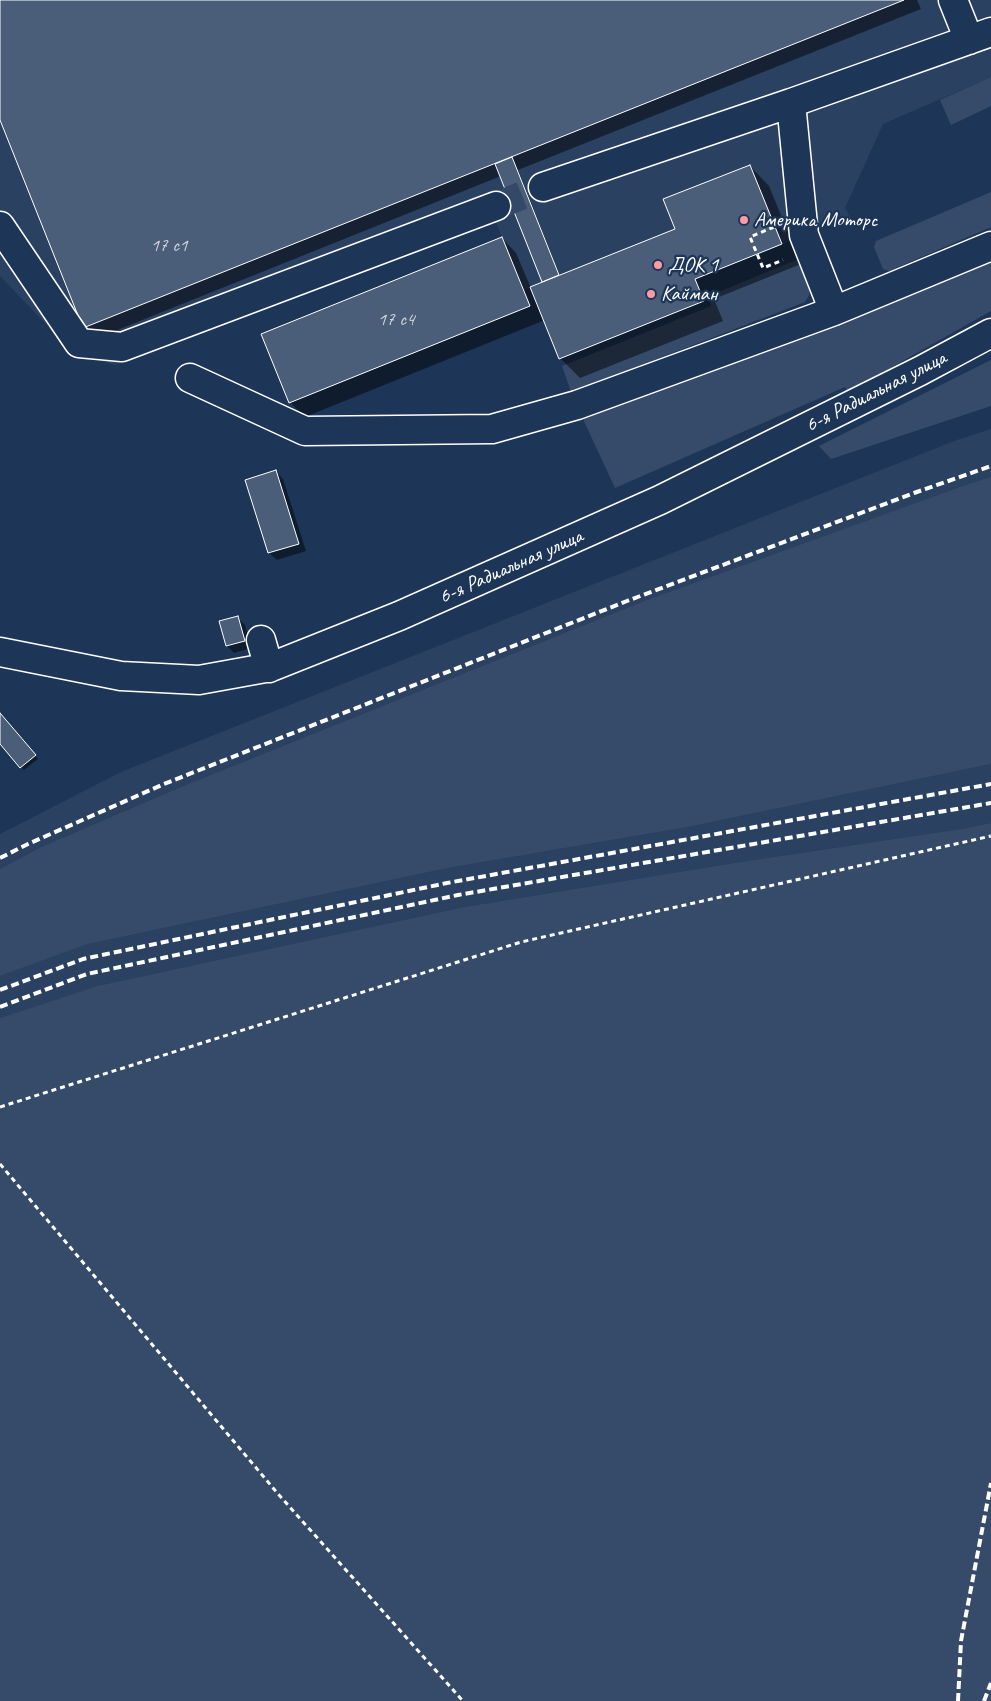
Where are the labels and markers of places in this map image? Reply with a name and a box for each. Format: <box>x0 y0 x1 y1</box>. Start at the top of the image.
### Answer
place label: Америка Моторс <box>754 207 877 233</box>
marker: Америка Моторс <box>738 214 750 226</box>
place label: ДОК 1 <box>668 252 719 278</box>
marker: ДОК 1 <box>652 259 664 271</box>
place label: Кайман <box>661 281 717 307</box>
marker: Кайман <box>645 288 657 300</box>

